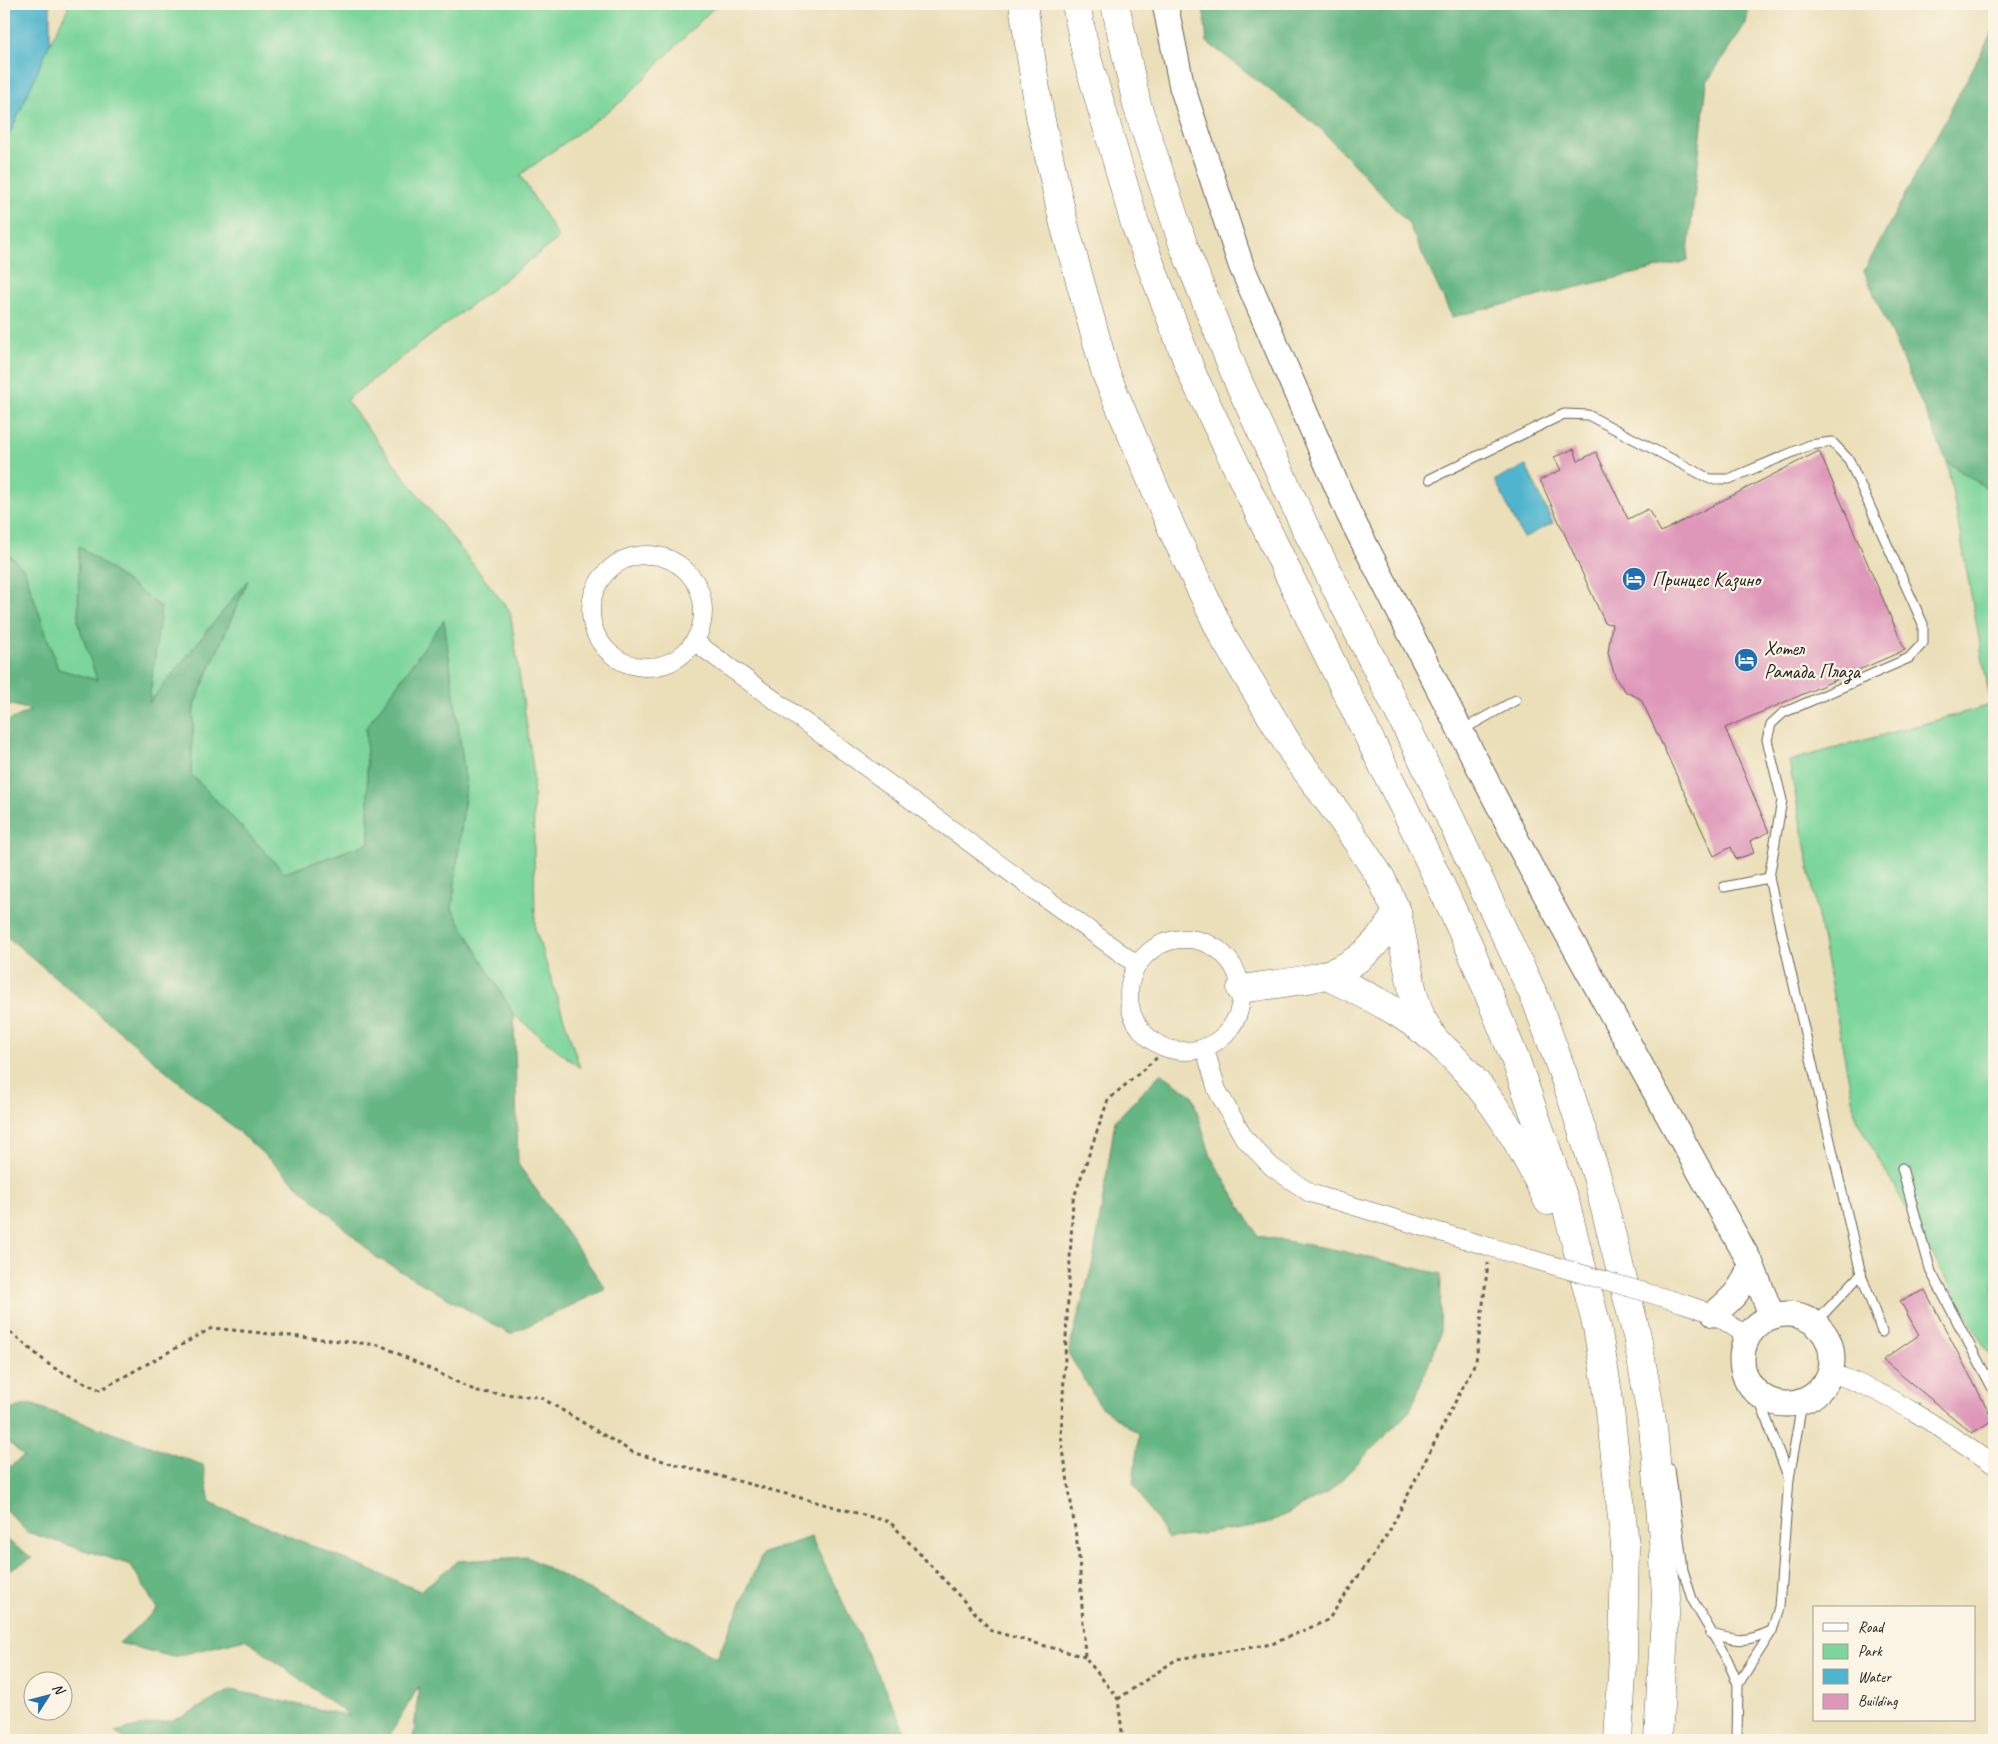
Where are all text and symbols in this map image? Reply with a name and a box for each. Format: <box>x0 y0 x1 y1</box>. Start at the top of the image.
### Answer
hotel icon: Принцес Казино <box>1621 566 1647 592</box>
place label: Принцес Казино <box>1652 567 1762 592</box>
place label: Хотел Рамада Плаза <box>1764 636 1862 685</box>
hotel icon: Хотел Рамада Плаза <box>1733 647 1759 673</box>
legend <box>1813 1606 1976 1722</box>
text: Road <box>1858 1618 1885 1637</box>
text: Park <box>1858 1642 1883 1661</box>
text: Water <box>1858 1668 1892 1687</box>
north arrow <box>22 1672 72 1722</box>
text: N <box>49 1680 69 1699</box>
text: Building <box>1858 1692 1898 1711</box>

